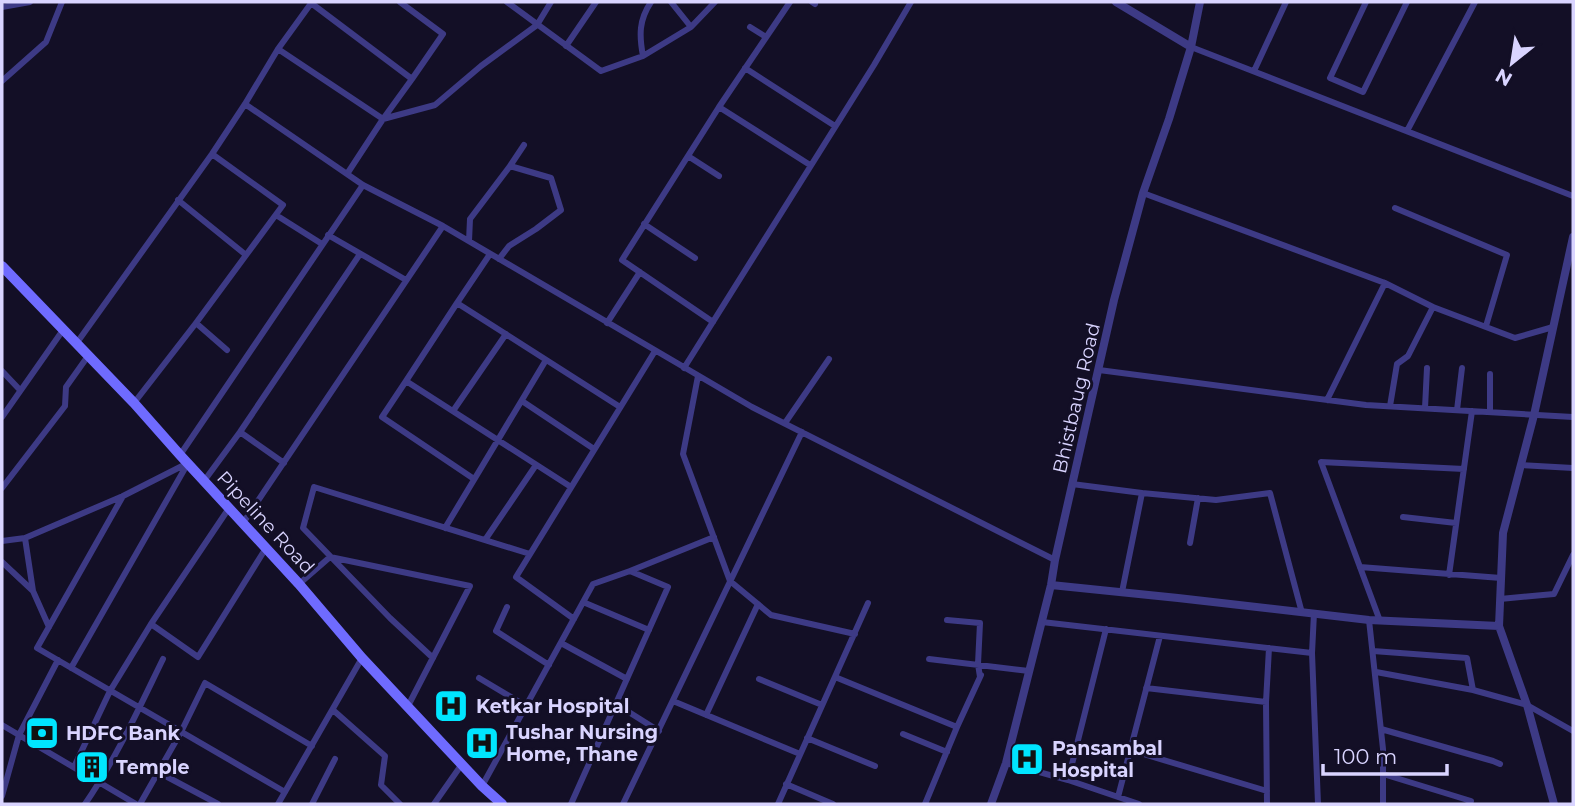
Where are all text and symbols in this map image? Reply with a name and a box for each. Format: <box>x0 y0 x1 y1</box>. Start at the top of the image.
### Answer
north arrow <box>1477 28 1547 98</box>
text: N <box>1491 63 1516 91</box>
street label: Bhistbaug Road <box>1048 321 1105 476</box>
street label: Pipeline Road <box>212 466 319 579</box>
hospital icon: Ketkar Hospital <box>432 687 470 725</box>
place label: Ketkar Hospital <box>476 695 630 718</box>
bank icon: HDFC Bank <box>23 714 61 752</box>
place label: Tushar Nursing Home, Thane <box>506 721 658 766</box>
place label: HDFC Bank <box>66 722 181 745</box>
hospital icon: Tushar Nursing Home, Thane <box>463 724 501 762</box>
scale bar <box>1323 732 1447 776</box>
place label: Pansambal Hospital <box>1052 737 1163 782</box>
hospital icon: Pansambal Hospital <box>1008 740 1046 778</box>
text: 100 m <box>1334 744 1397 769</box>
building icon: Temple <box>73 748 111 786</box>
place label: Temple <box>116 756 189 779</box>

